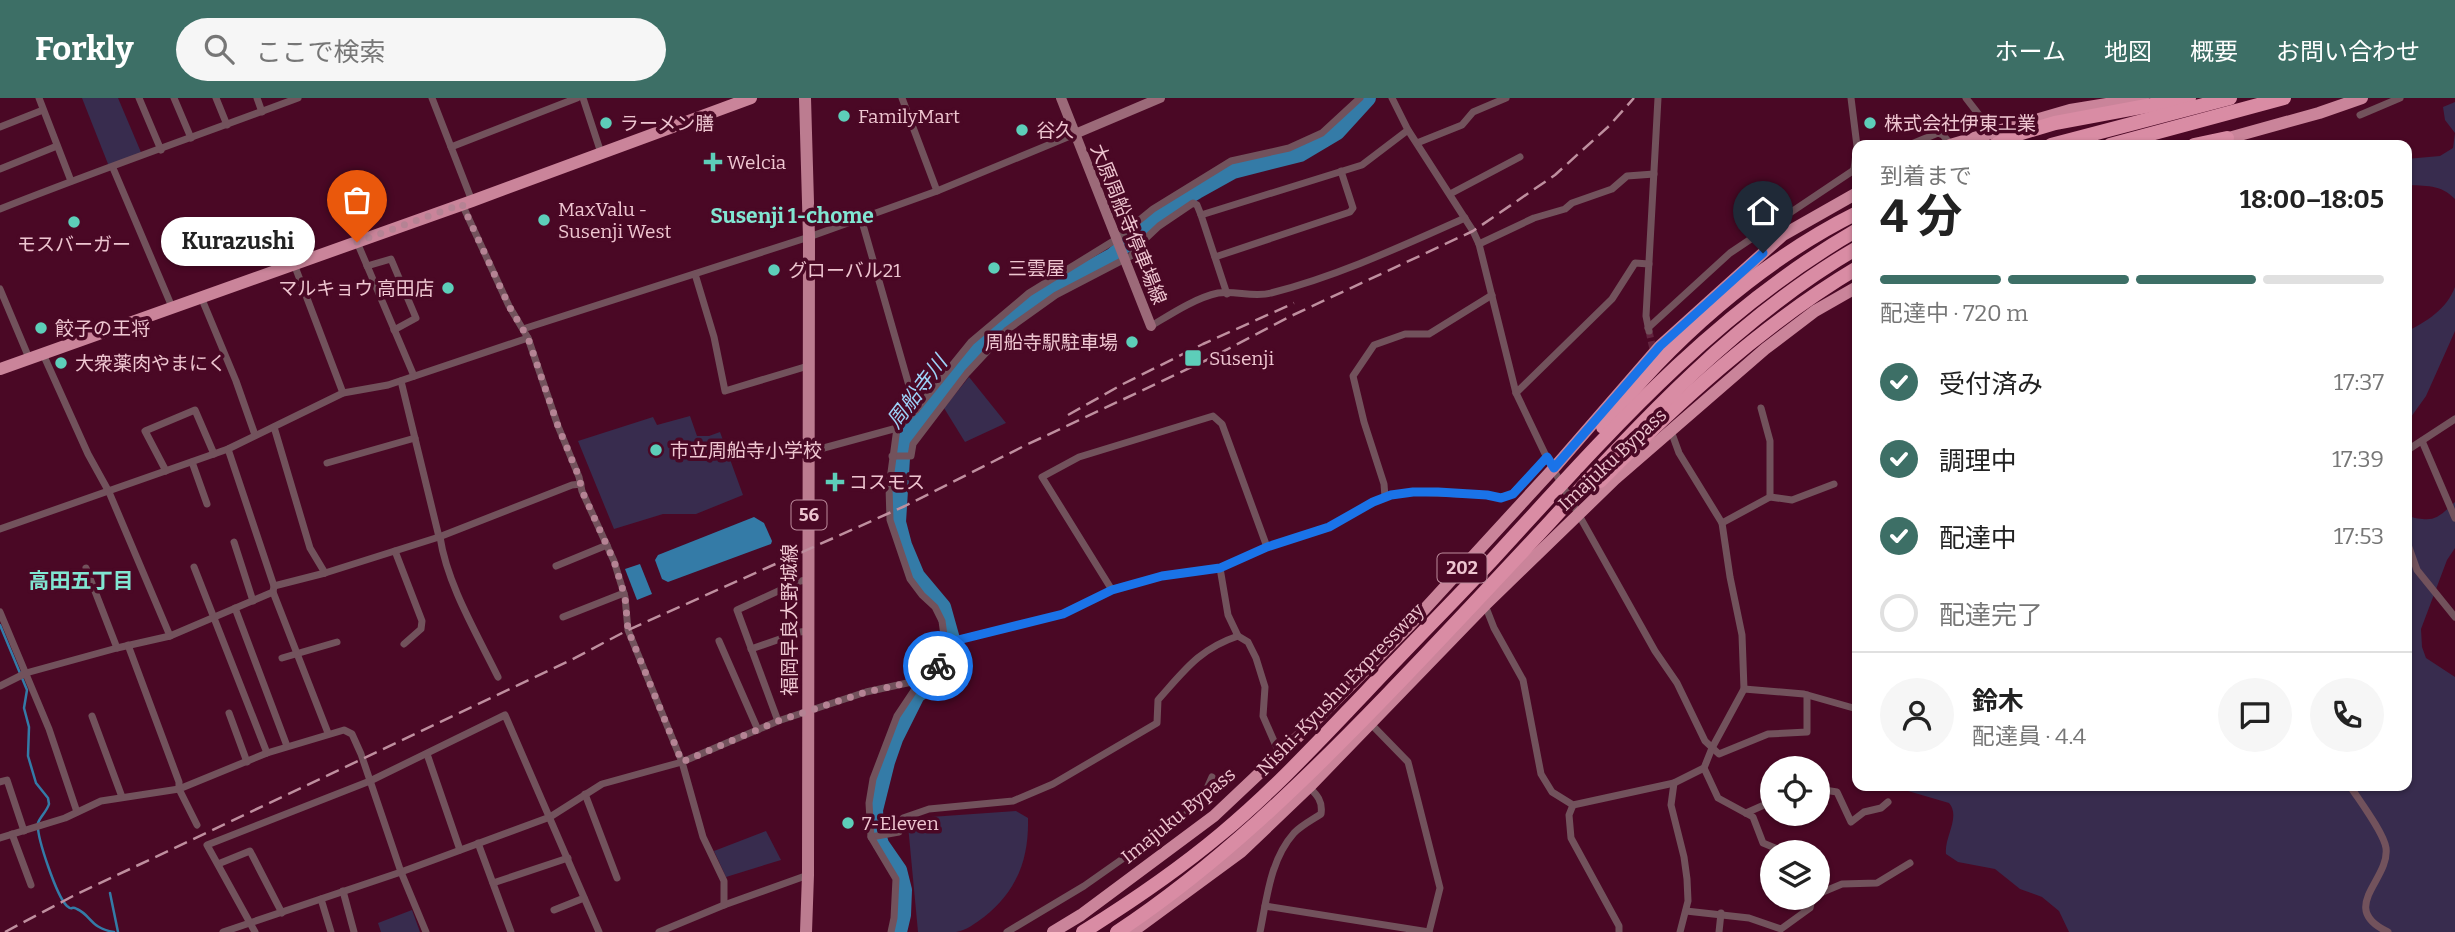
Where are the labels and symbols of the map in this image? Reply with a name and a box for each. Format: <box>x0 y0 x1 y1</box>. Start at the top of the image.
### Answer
place label: FamilyMart <box>858 105 960 128</box>
marker: FamilyMart <box>836 108 852 124</box>
place label: ラーメン膳 <box>620 112 714 135</box>
place label: 株式会社伊東工業 <box>1884 112 2036 135</box>
marker: ラーメン膳 <box>598 115 614 131</box>
marker: 株式会社伊東工業 <box>1862 115 1878 131</box>
place label: 谷久 <box>1036 119 1074 142</box>
marker: 谷久 <box>1014 122 1030 138</box>
street label: 大原周船寺停車場線 <box>1086 141 1171 308</box>
place label: Welcia <box>727 151 787 174</box>
marker: Welcia <box>705 154 721 170</box>
pin <box>327 170 387 242</box>
pin <box>1733 181 1793 253</box>
place label: MaxValu - Susenji West <box>558 198 672 243</box>
district label: Susenji 1-chome <box>710 203 874 229</box>
marker: MaxValu - Susenji West <box>536 212 552 228</box>
marker: モスバーガー <box>66 214 82 230</box>
callout: Kurazushi <box>161 218 315 266</box>
place label: モスバーガー <box>17 233 131 256</box>
place label: 三雲屋 <box>1008 257 1065 280</box>
place label: グローバル21 <box>788 259 901 282</box>
marker: 三雲屋 <box>986 260 1002 276</box>
marker: グローバル21 <box>766 262 782 278</box>
place label: マルキョウ 高田店 <box>278 277 434 300</box>
marker: マルキョウ 高田店 <box>440 280 456 296</box>
place label: 餃子の王将 <box>55 317 150 340</box>
marker: 餃子の王将 <box>33 320 49 336</box>
place label: 周船寺駅駐車場 <box>985 331 1118 354</box>
marker: 周船寺駅駐車場 <box>1124 334 1140 350</box>
place label: Susenji <box>1209 347 1275 370</box>
marker: Susenji <box>1183 348 1203 368</box>
water label: 周船寺川 <box>881 349 954 433</box>
place label: 大衆薬肉やまにく <box>75 352 227 375</box>
marker: 大衆薬肉やまにく <box>53 355 69 371</box>
street label: Imajuku Bypass <box>1553 403 1671 515</box>
place label: 市立周船寺小学校 <box>670 439 822 462</box>
marker: 市立周船寺小学校 <box>648 442 664 458</box>
place label: コスモス <box>849 471 925 494</box>
marker: コスモス <box>827 474 843 490</box>
road number: 56 <box>792 500 826 530</box>
street label: 福岡早良大野城線 <box>778 544 801 696</box>
road number: 202 <box>1438 554 1486 582</box>
district label: 高田五丁目 <box>29 568 134 594</box>
street label: Nishi-Kyushu Expressway <box>1252 598 1429 780</box>
courier <box>903 631 973 701</box>
street label: Imajuku Bypass <box>1117 762 1240 868</box>
place label: 7-Eleven <box>862 812 939 835</box>
marker: 7-Eleven <box>840 815 856 831</box>

